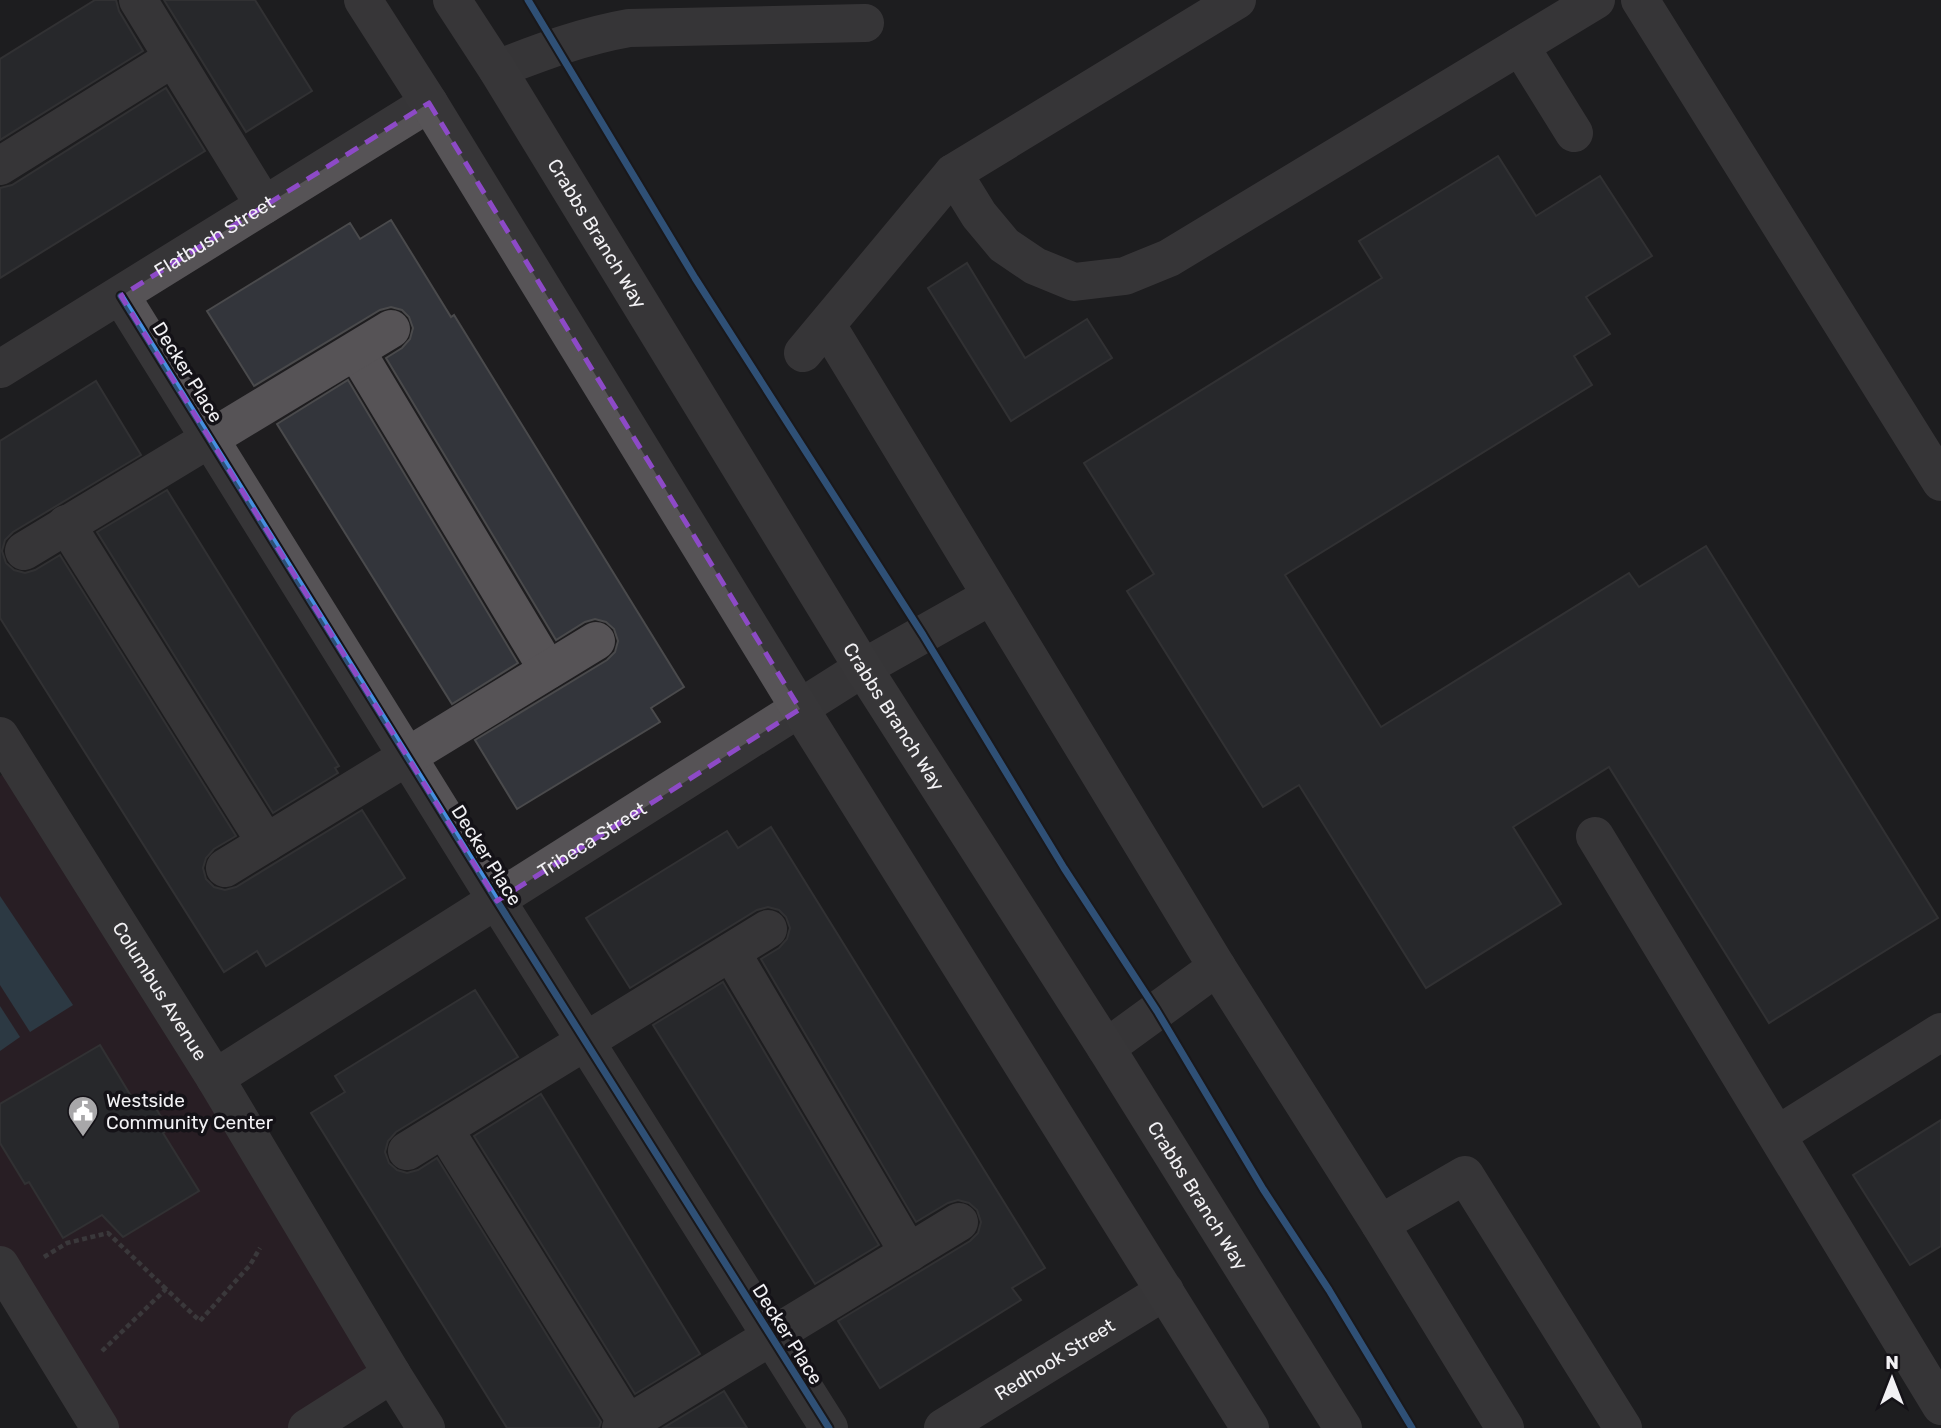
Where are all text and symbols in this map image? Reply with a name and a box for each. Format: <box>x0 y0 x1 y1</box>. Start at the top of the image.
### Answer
street label: Crabbs Branch Way <box>543 155 651 313</box>
street label: Flatbush Street <box>150 190 279 283</box>
street label: Decker Place <box>148 318 228 427</box>
street label: Crabbs Branch Way <box>838 638 949 795</box>
street label: Tribeca Street <box>534 797 651 883</box>
street label: Decker Place <box>447 801 527 910</box>
street label: Columbus Avenue <box>108 917 212 1065</box>
place label: Westside Community Center <box>106 1089 274 1134</box>
public building icon: Westside Community Center <box>66 1094 100 1138</box>
street label: Crabbs Branch Way <box>1142 1117 1252 1274</box>
street label: Decker Place <box>748 1280 828 1389</box>
street label: Redhook Street <box>990 1314 1120 1405</box>
north arrow <box>1857 1344 1927 1414</box>
text: N <box>1885 1351 1899 1374</box>

